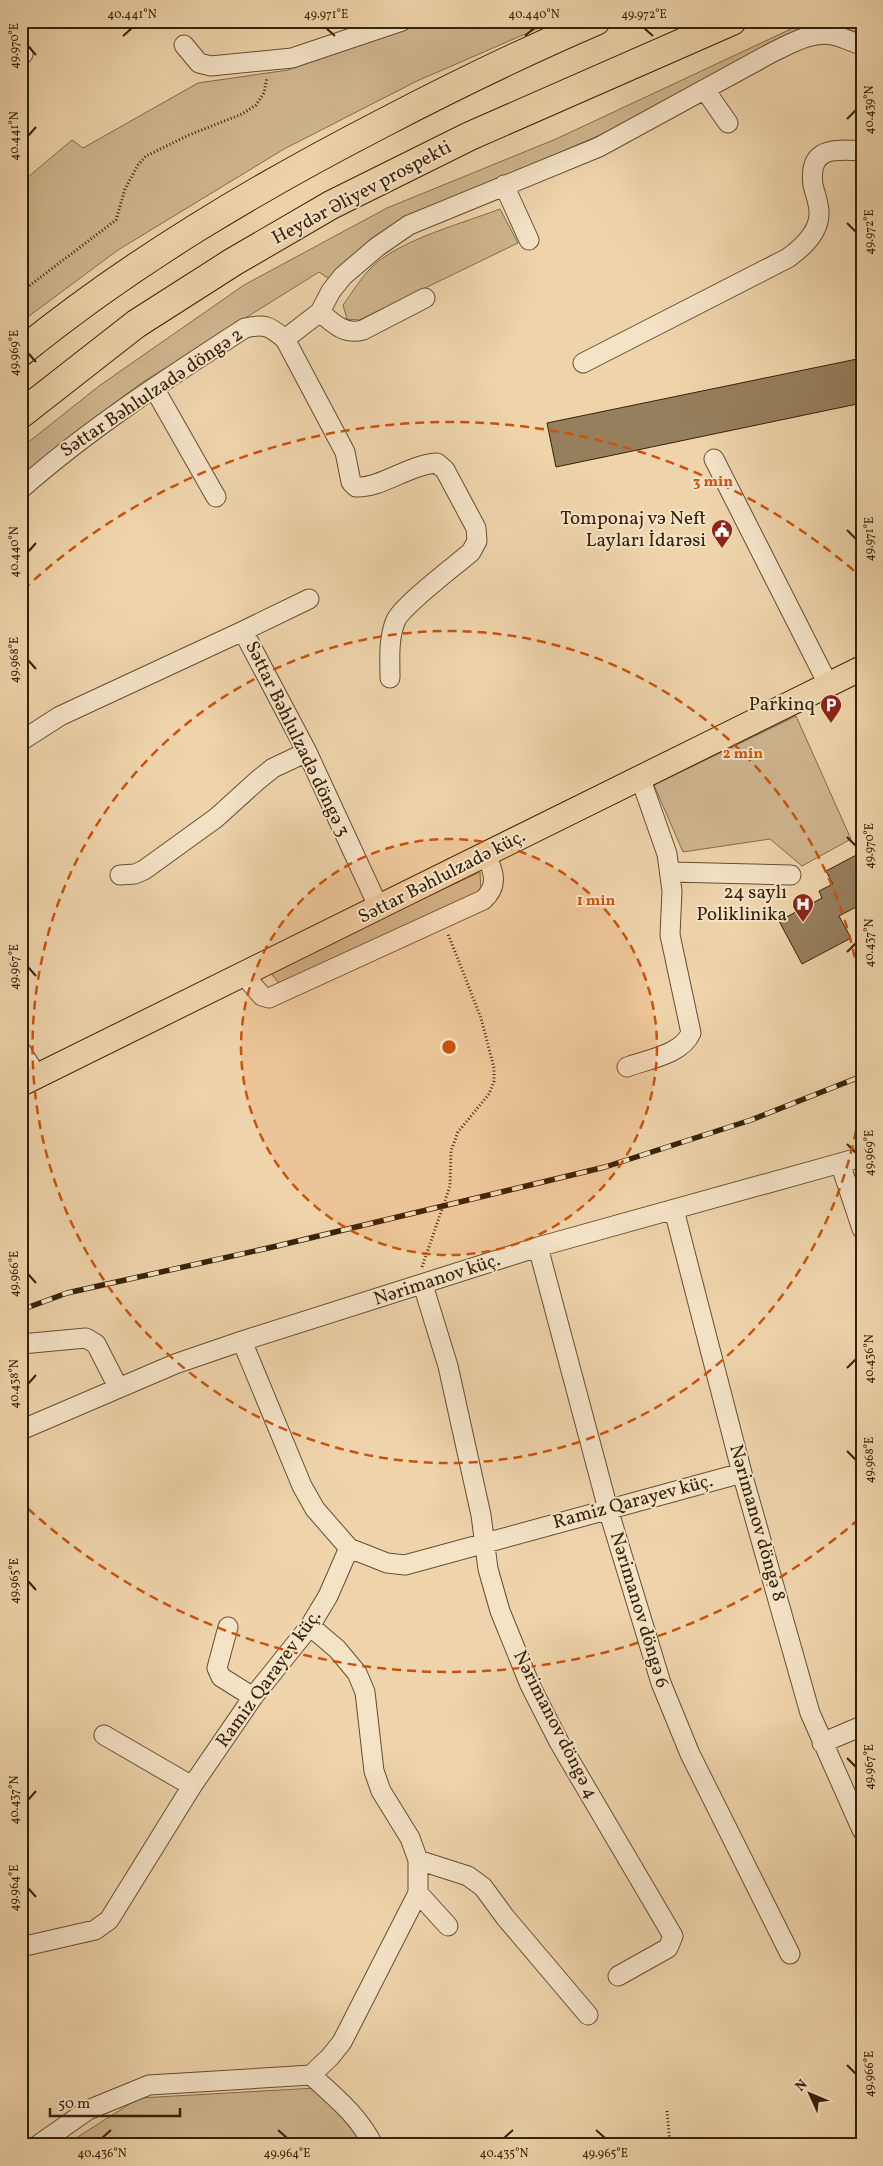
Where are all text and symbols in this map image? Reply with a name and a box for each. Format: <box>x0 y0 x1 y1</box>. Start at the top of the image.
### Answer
text: 40.441°N <box>107 7 157 23</box>
text: 49.971°E <box>304 7 348 23</box>
text: 40.440°N <box>508 7 560 23</box>
text: 49.972°E <box>621 7 667 23</box>
text: 49.970°E <box>7 23 23 69</box>
text: 40.439°N <box>862 85 878 134</box>
text: 40.441°N <box>7 111 23 161</box>
street label: Heydər Əliyev prospekti <box>268 134 457 251</box>
text: 49.972°E <box>862 209 878 255</box>
street label: Səttar Bəhlulzadə döngə 2 <box>55 322 249 464</box>
text: 49.969°E <box>7 330 23 376</box>
text: 3 min <box>693 472 733 493</box>
place label: Tomponaj vэ Neft Layları İdarəsi <box>560 506 706 554</box>
text: 49.971°E <box>862 517 878 561</box>
public building icon: Tomponaj vэ Neft Layları İdarəsi <box>710 518 734 549</box>
text: 40.440°N <box>7 526 23 578</box>
text: 49.968°E <box>7 637 23 683</box>
street label: Səttar Bəhlulzadə döngə 3 <box>238 637 356 841</box>
place label: Parkinq <box>749 692 816 718</box>
parking icon: Parkinq <box>819 693 843 724</box>
text: 2 min <box>723 744 763 765</box>
text: 49.970°E <box>862 823 878 869</box>
street label: Səttar Bəhlulzadə küç. <box>354 824 530 930</box>
place label: 24 saylı Poliklinika <box>696 880 787 928</box>
text: 1 min <box>577 891 615 912</box>
hospital icon: 24 saylı Poliklinika <box>791 892 815 923</box>
text: 40.437°N <box>862 918 878 968</box>
text: 49.967°E <box>7 944 23 990</box>
centre of rings <box>440 1038 458 1056</box>
text: 49.969°E <box>862 1130 878 1176</box>
street label: Nərimanov küç. <box>370 1247 504 1313</box>
text: 49.966°E <box>7 1251 23 1297</box>
text: 40.436°N <box>862 1334 878 1384</box>
text: 40.438°N <box>7 1359 23 1409</box>
text: 49.968°E <box>862 1437 878 1483</box>
street label: Nərimanov döngə 8 <box>722 1442 792 1604</box>
street label: Ramiz Qarayev küç. <box>550 1468 716 1536</box>
street label: Nərimanov döngə 6 <box>603 1529 675 1691</box>
text: 49.965°E <box>7 1558 23 1604</box>
street label: Ramiz Qarayev küç. <box>210 1605 328 1753</box>
street label: Nərimanov döngə 4 <box>506 1646 604 1804</box>
text: 49.967°E <box>862 1744 878 1790</box>
text: 40.437°N <box>7 1775 23 1825</box>
text: 49.964°E <box>7 1865 23 1911</box>
text: 49.966°E <box>862 2051 878 2097</box>
north arrow <box>786 2068 836 2118</box>
text: N <box>791 2076 812 2096</box>
scale bar <box>50 2086 180 2118</box>
text: 50 m <box>58 2094 90 2115</box>
text: 40.436°N <box>77 2146 127 2162</box>
text: 49.964°E <box>264 2146 310 2162</box>
text: 40.435°N <box>480 2146 529 2162</box>
text: 49.965°E <box>582 2146 628 2162</box>

